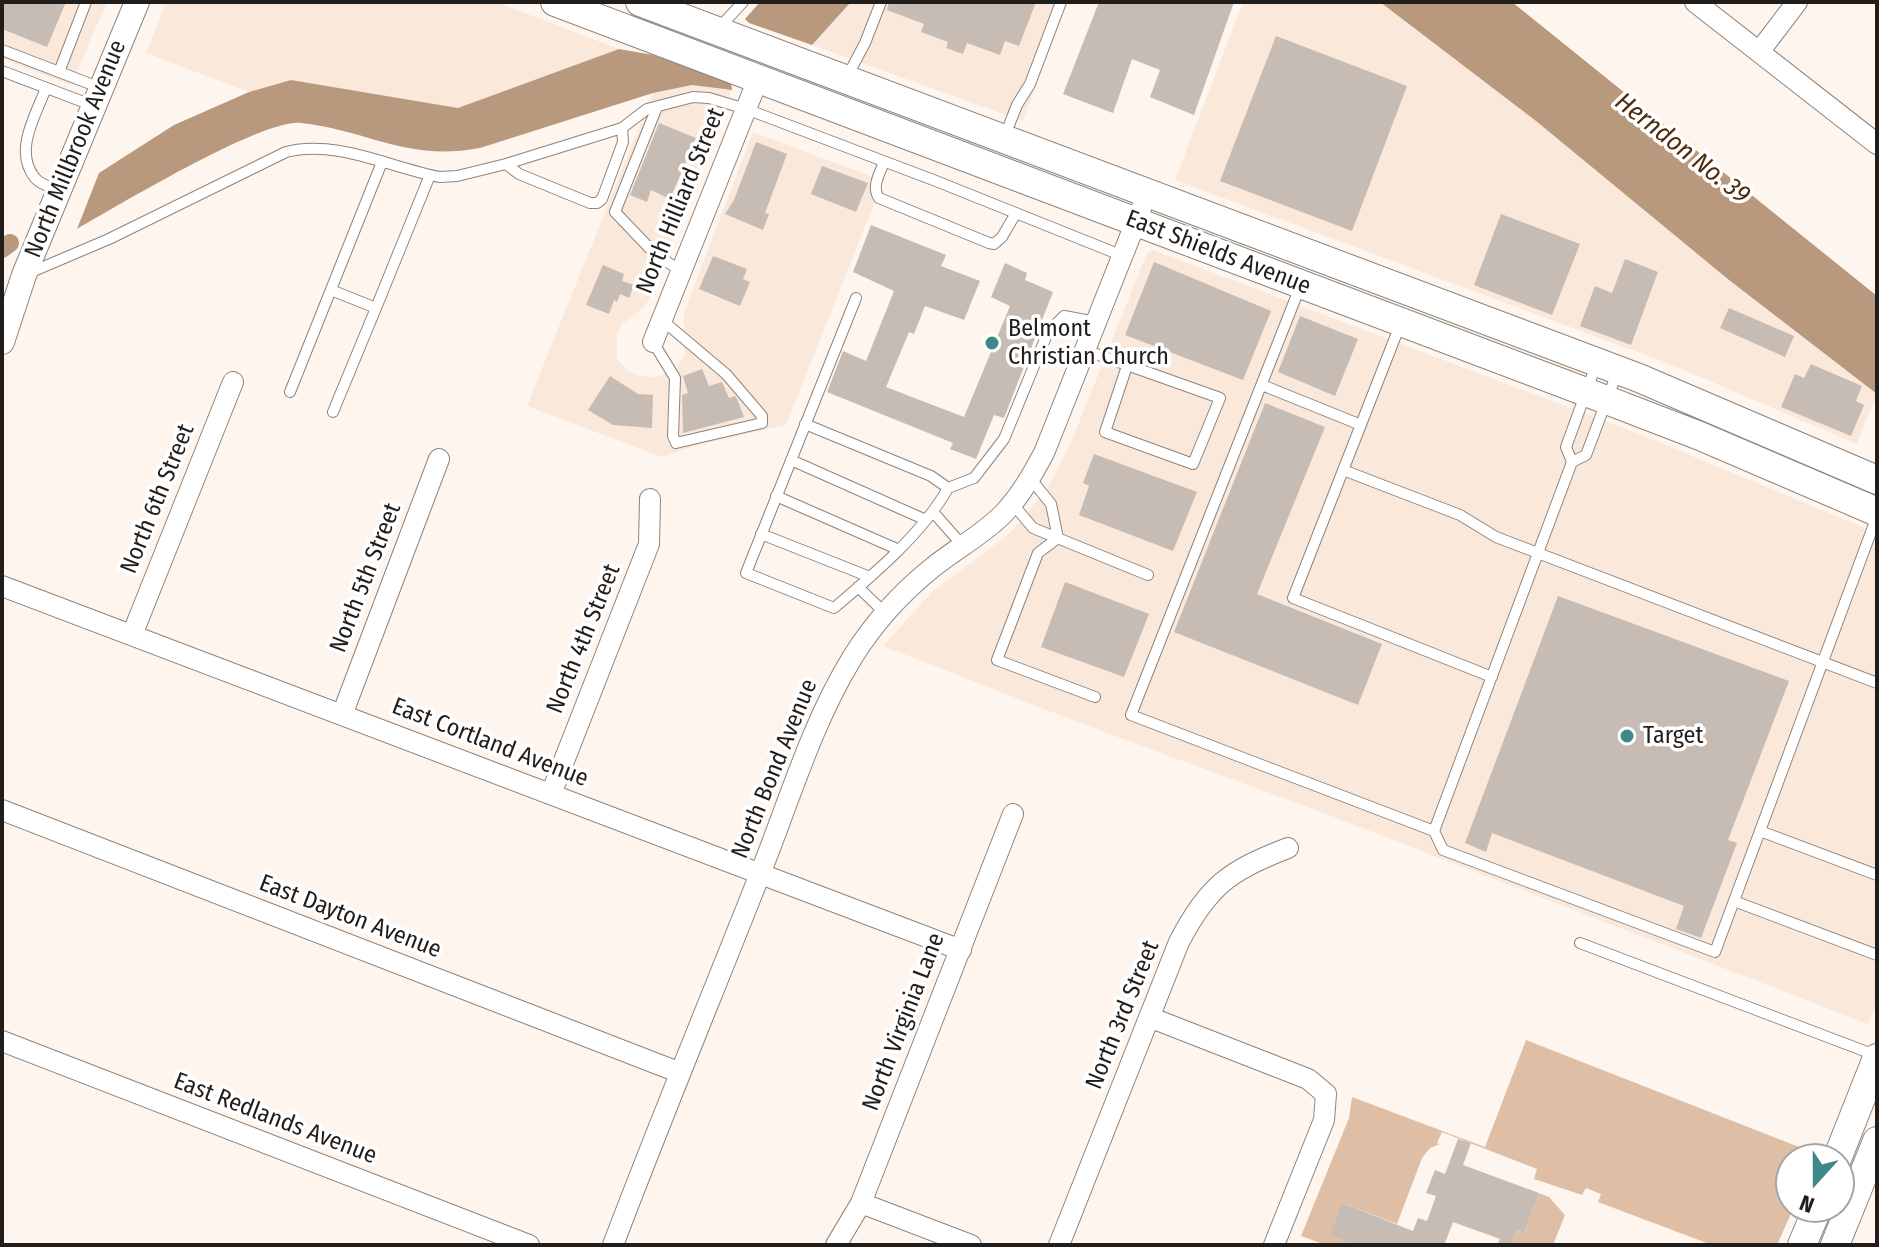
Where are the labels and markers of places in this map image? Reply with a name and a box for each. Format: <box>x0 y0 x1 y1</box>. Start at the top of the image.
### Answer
place label: Belmont Christian Church <box>1008 315 1169 371</box>
marker: Belmont Christian Church <box>983 334 1001 352</box>
place label: Target <box>1643 722 1703 750</box>
marker: Target <box>1618 727 1636 745</box>

